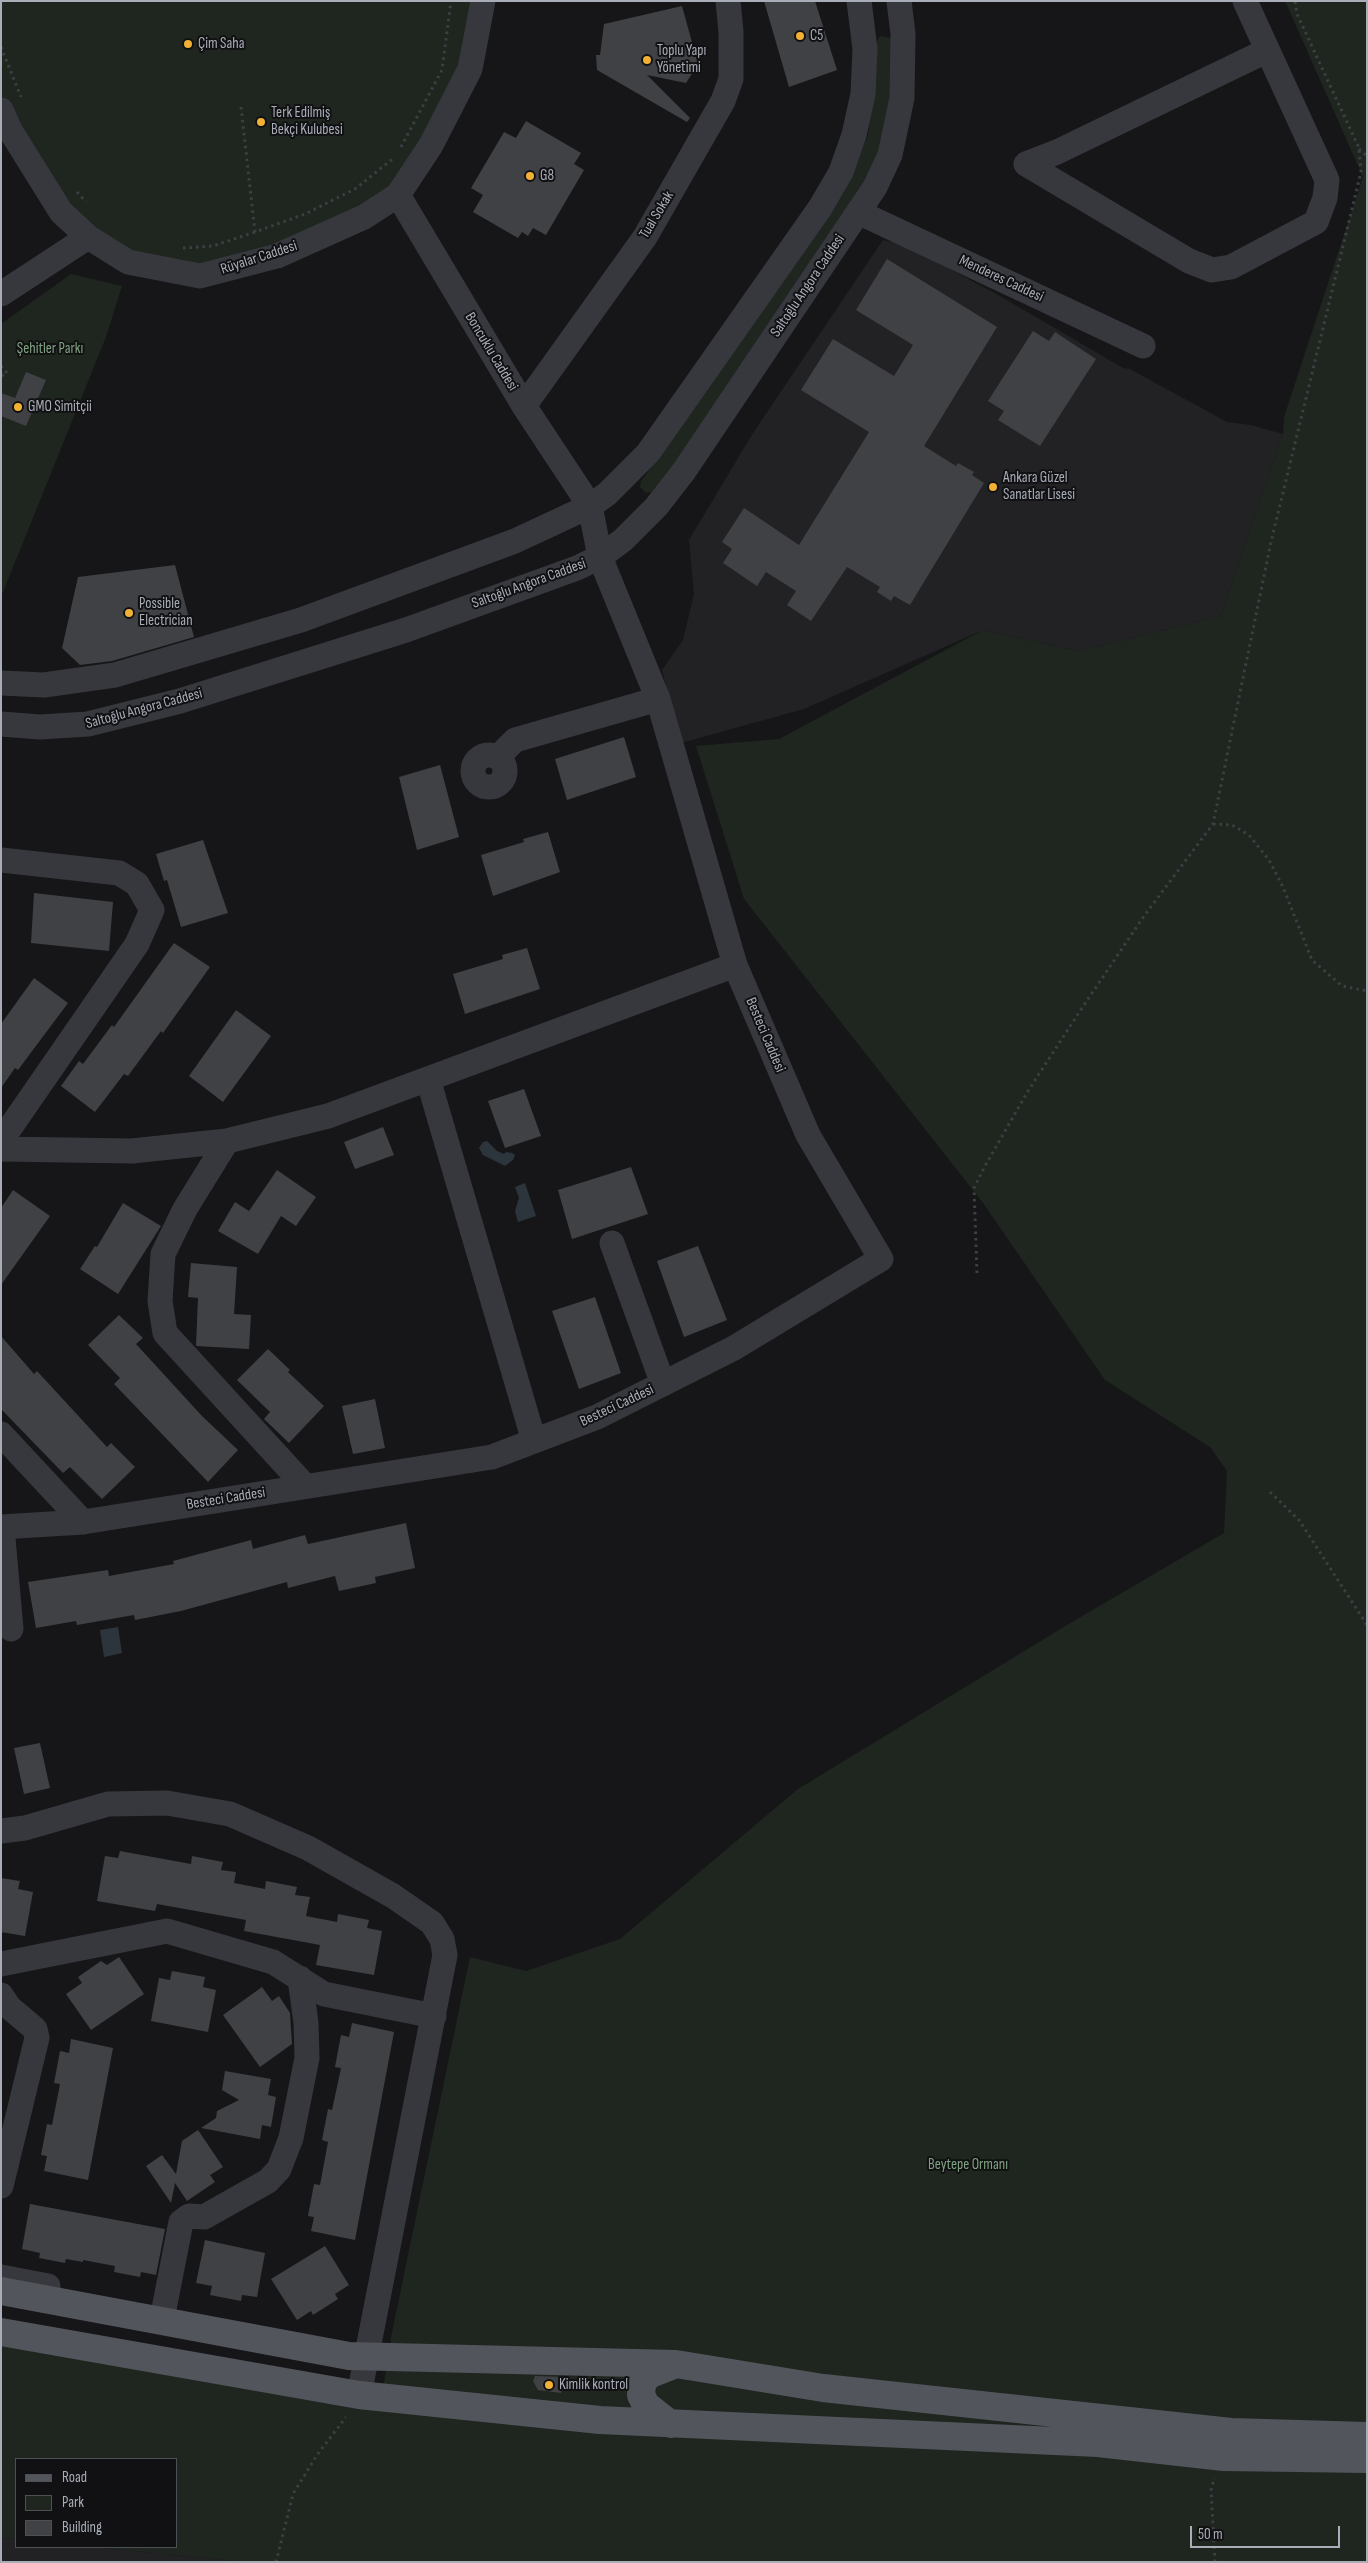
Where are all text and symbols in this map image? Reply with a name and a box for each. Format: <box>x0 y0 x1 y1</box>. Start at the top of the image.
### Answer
place label: C5 <box>810 27 823 45</box>
marker: C5 <box>794 30 806 42</box>
place label: Çim Saha <box>198 35 244 53</box>
marker: Çim Saha <box>182 38 194 50</box>
place label: Toplu Yapı Yönetimi <box>657 42 706 77</box>
marker: Toplu Yapı Yönetimi <box>641 54 653 66</box>
place label: Terk Edilmiş Bekçi Kulubesi <box>271 104 343 139</box>
marker: Terk Edilmiş Bekçi Kulubesi <box>255 116 267 128</box>
place label: G8 <box>540 167 554 185</box>
marker: G8 <box>524 170 536 182</box>
street label: Tual Sokak <box>636 188 678 242</box>
street label: Saltoğlu Angora Caddesi <box>767 231 849 341</box>
street label: Rüyalar Caddesi <box>219 237 299 279</box>
street label: Menderes Caddesi <box>956 252 1046 306</box>
street label: Boncuklu Caddesi <box>461 310 521 394</box>
park label: Şehitler Parkı <box>17 340 83 358</box>
place label: GMO Simitçii <box>28 398 92 416</box>
marker: GMO Simitçii <box>12 401 24 413</box>
place label: Ankara Güzel Sanatlar Lisesi <box>1003 469 1075 504</box>
marker: Ankara Güzel Sanatlar Lisesi <box>987 481 999 493</box>
street label: Saltoğlu Angora Caddesi <box>470 555 588 613</box>
place label: Possible Electrician <box>139 595 193 630</box>
marker: Possible Electrician <box>123 607 135 619</box>
street label: Saltoğlu Angora Caddesi <box>84 685 204 733</box>
street label: Besteci Caddesi <box>741 995 789 1075</box>
street label: Besteci Caddesi <box>577 1381 657 1431</box>
street label: Besteci Caddesi <box>185 1484 267 1514</box>
park label: Beytepe Ormanı <box>928 2156 1008 2174</box>
place label: Kimlik kontrol <box>559 2376 628 2394</box>
marker: Kimlik kontrol <box>543 2379 555 2391</box>
legend <box>15 2458 178 2548</box>
text: Road <box>62 2468 87 2487</box>
text: Park <box>62 2493 84 2512</box>
scale bar <box>1193 2516 1343 2548</box>
text: Building <box>62 2518 102 2537</box>
text: 50 m <box>1198 2525 1223 2544</box>

